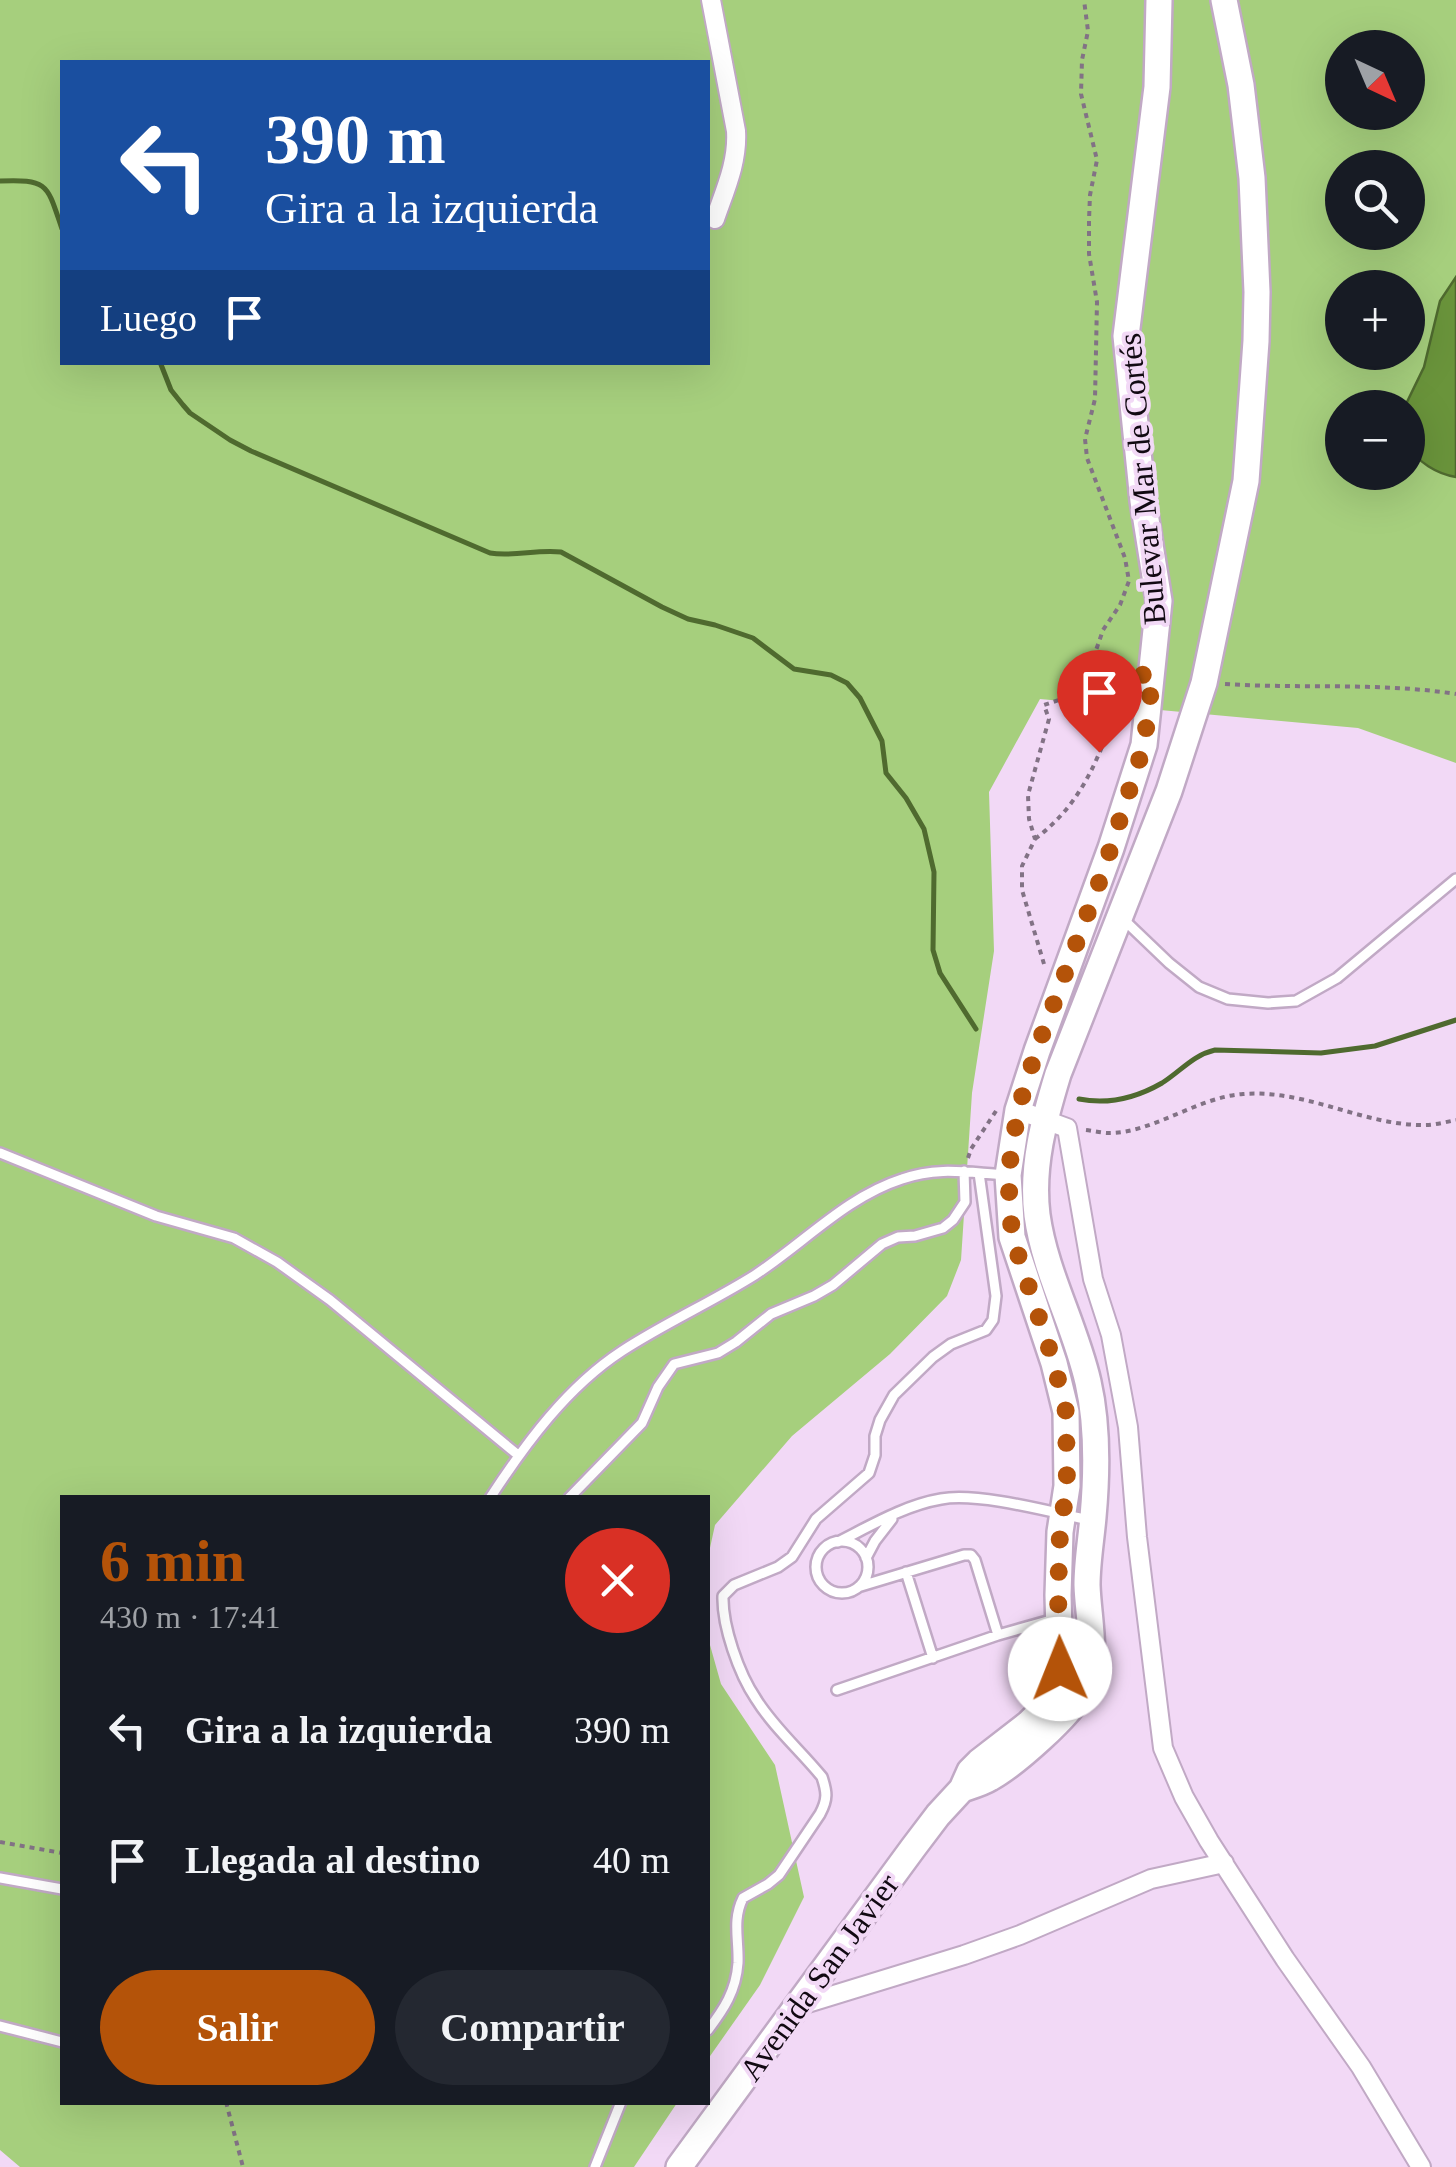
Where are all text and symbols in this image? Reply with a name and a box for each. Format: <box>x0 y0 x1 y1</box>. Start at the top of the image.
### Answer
north arrow <box>1325 30 1425 130</box>
map controls <box>1325 30 1425 490</box>
icon: left <box>100 100 230 230</box>
text: 390 m <box>265 101 446 178</box>
button: search <box>1325 150 1425 250</box>
text: Gira a la izquierda <box>265 183 599 233</box>
button: + <box>1325 270 1425 370</box>
icon: arrive <box>217 290 272 345</box>
text: Luego <box>100 297 197 339</box>
street label: Bulevar Mar de Cortés <box>1111 332 1173 626</box>
button: − <box>1325 390 1425 490</box>
pin <box>1057 650 1142 753</box>
icon: arrive <box>1072 665 1127 720</box>
text: 6 min <box>100 1528 245 1594</box>
button: close <box>565 1528 670 1633</box>
text: 430 m · 17:41 <box>100 1599 280 1635</box>
position arrow <box>1008 1617 1112 1721</box>
icon: left <box>100 1703 155 1758</box>
text: Gira a la izquierda <box>185 1709 492 1751</box>
text: 390 m <box>574 1709 670 1751</box>
icon: arrive <box>100 1833 155 1888</box>
text: Llegada al destino <box>185 1839 481 1881</box>
text: 40 m <box>593 1839 670 1881</box>
street label: Avenida San Javier <box>732 1866 906 2087</box>
button: Salir <box>100 1970 375 2085</box>
button: Compartir <box>395 1970 670 2085</box>

